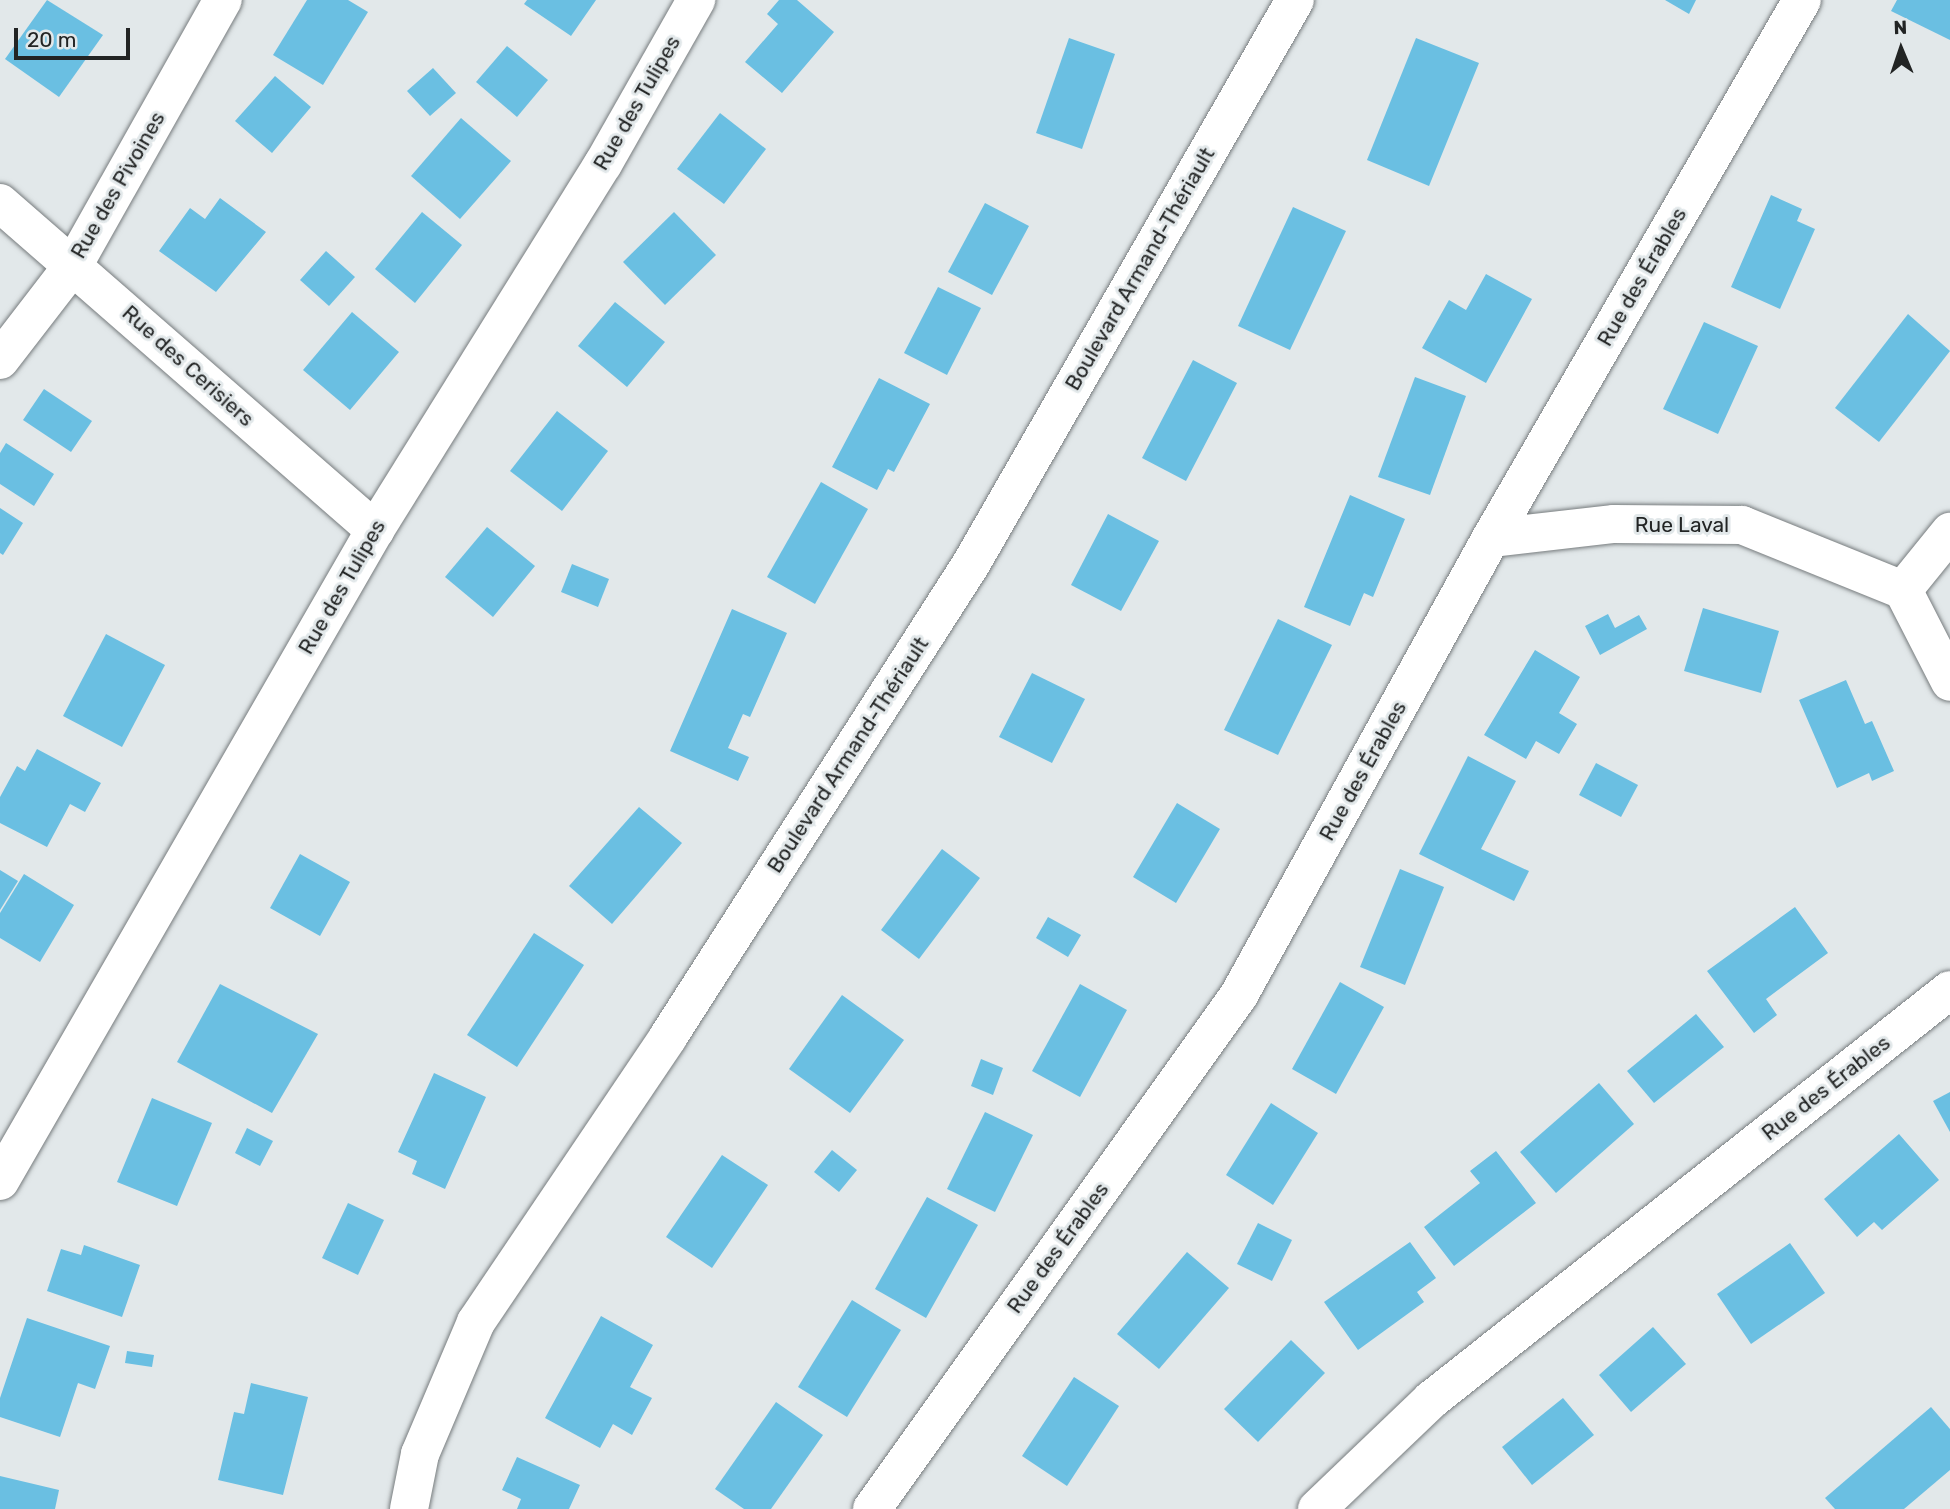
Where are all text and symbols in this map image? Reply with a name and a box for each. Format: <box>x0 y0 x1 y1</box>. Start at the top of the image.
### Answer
scale bar <box>18 14 133 58</box>
north arrow <box>1866 14 1936 84</box>
text: N <box>1893 16 1907 39</box>
text: 20 m <box>27 27 76 52</box>
street label: Rue des Tulipes <box>588 31 686 175</box>
street label: Rue des Pivoines <box>66 107 170 263</box>
street label: Boulevard Armand-Thériault <box>1060 143 1220 395</box>
street label: Rue des Érables <box>1592 203 1692 351</box>
street label: Rue des Cerisiers <box>117 300 259 432</box>
street label: Rue Laval <box>1635 512 1729 538</box>
street label: Rue des Tulipes <box>293 515 391 659</box>
street label: Boulevard Armand-Thériault <box>762 632 934 878</box>
street label: Rue des Érables <box>1314 697 1412 845</box>
street label: Rue des Érables <box>1757 1030 1895 1146</box>
street label: Rue des Érables <box>1002 1178 1114 1318</box>

